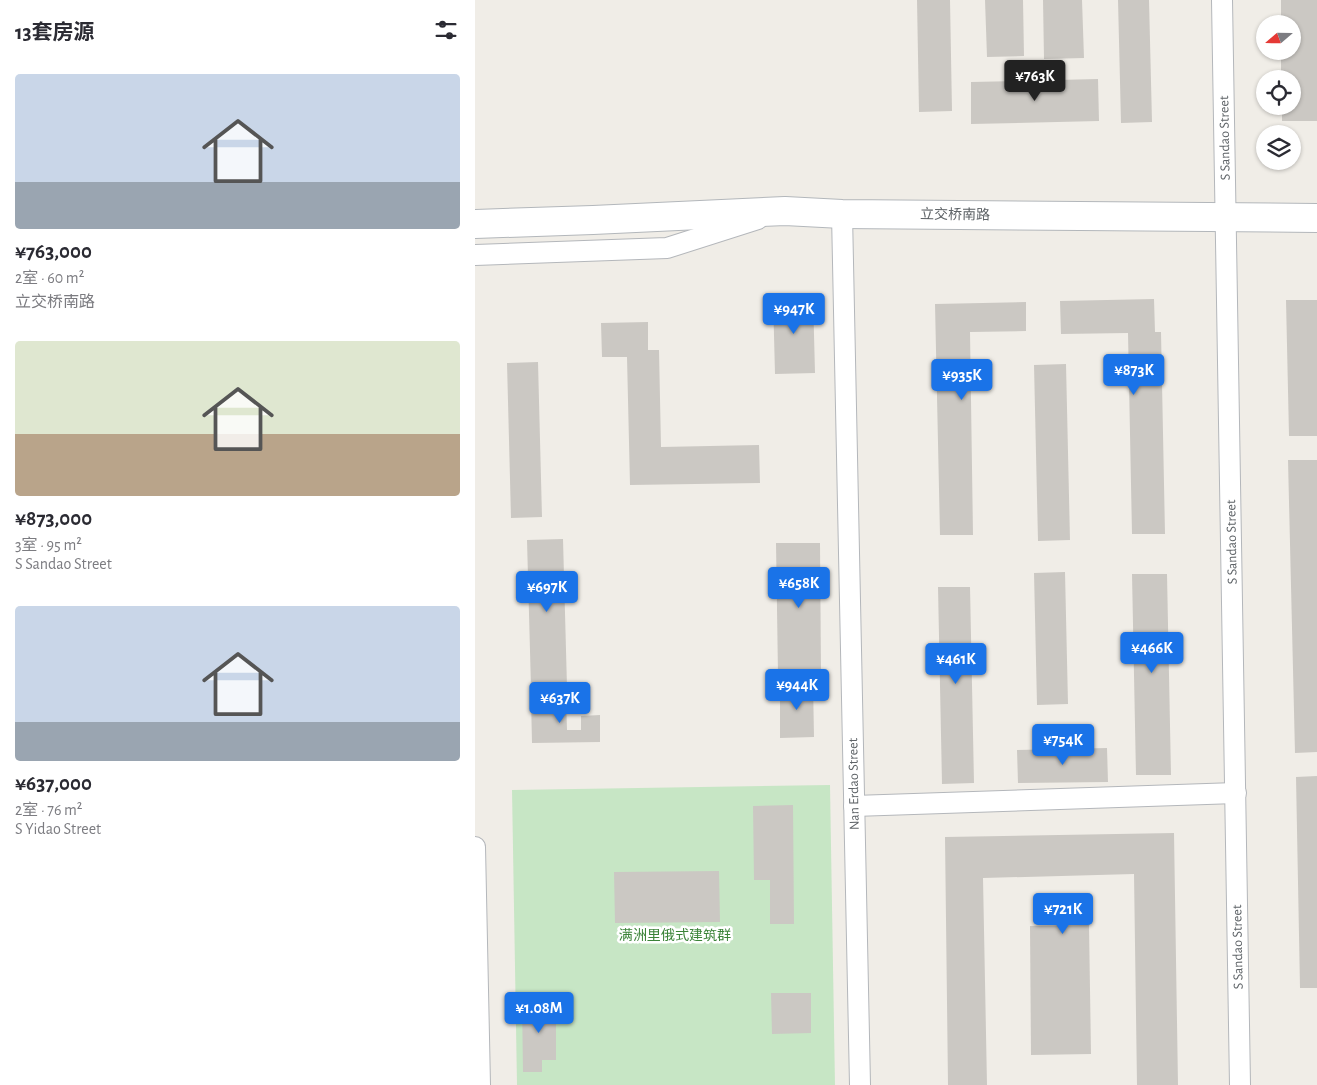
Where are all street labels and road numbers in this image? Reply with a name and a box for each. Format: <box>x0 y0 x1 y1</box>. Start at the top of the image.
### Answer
street label: S Sandao Street <box>1217 95 1233 180</box>
street label: 立交桥南路 <box>920 205 990 223</box>
street label: S Sandao Street <box>1224 499 1240 584</box>
street label: Nan Erdao Street <box>846 737 862 830</box>
street label: S Sandao Street <box>1230 904 1246 989</box>

